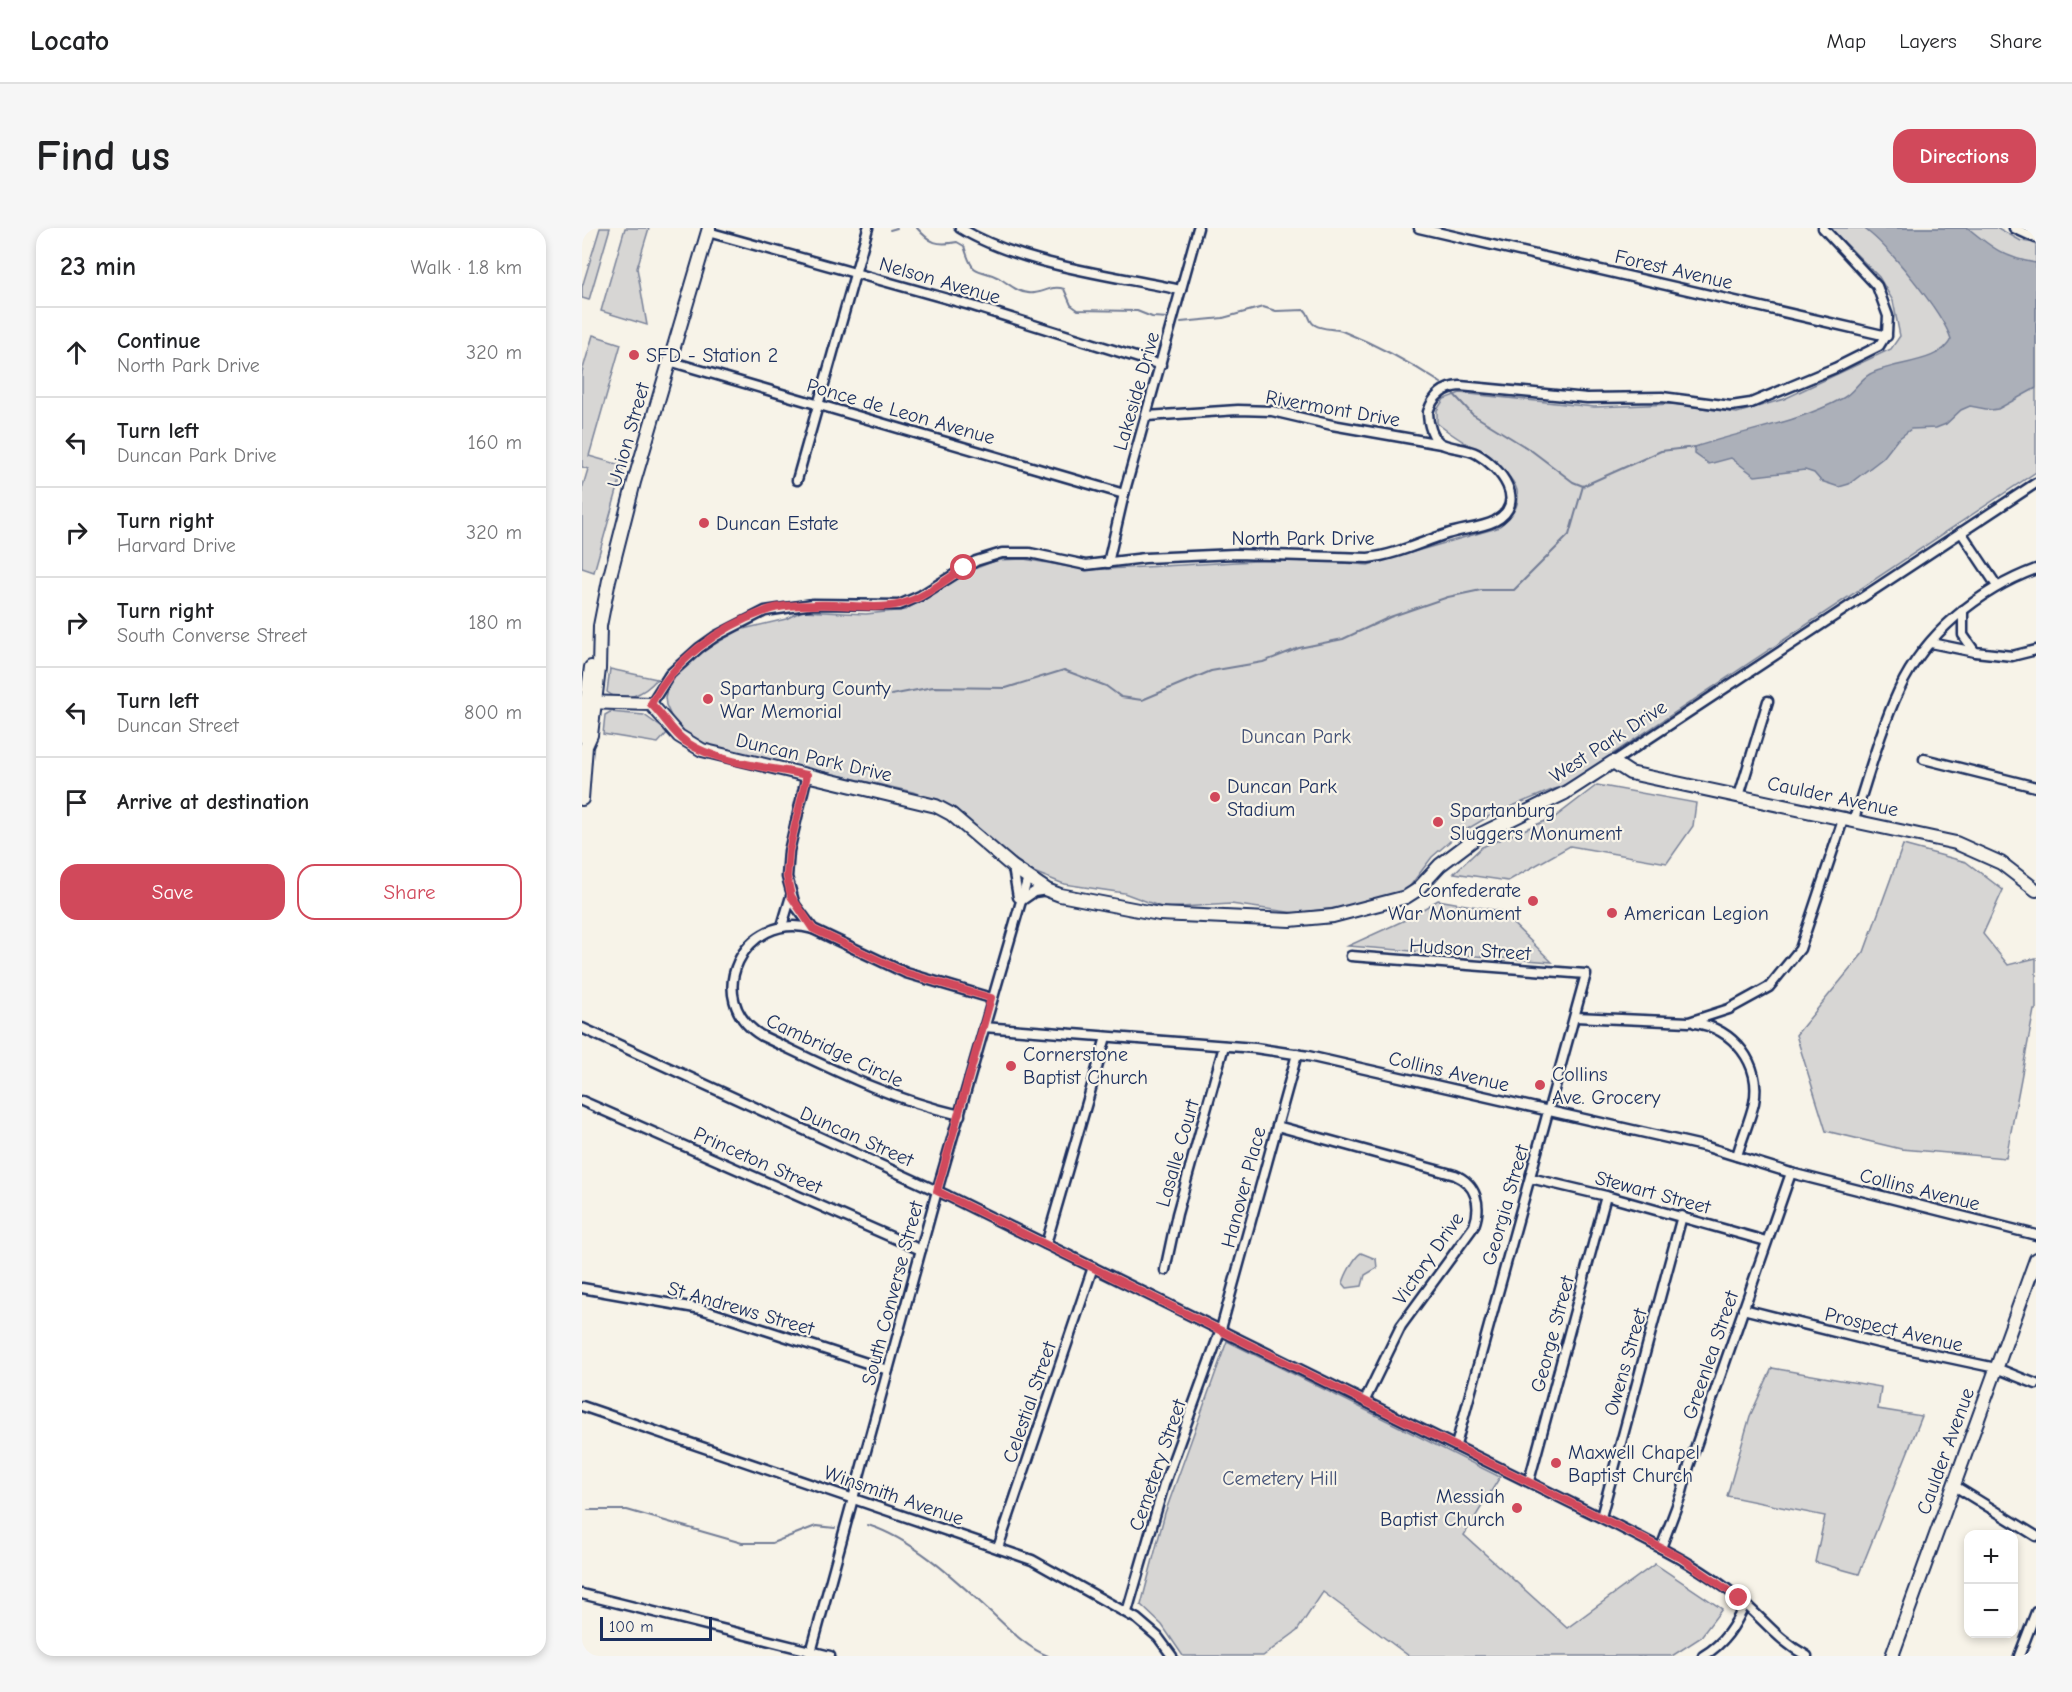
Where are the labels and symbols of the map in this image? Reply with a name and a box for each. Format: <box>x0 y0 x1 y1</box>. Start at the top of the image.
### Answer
street label: Forest Avenue <box>1613 245 1735 294</box>
street label: Nelson Avenue <box>877 252 1003 309</box>
street label: Lakeside Drive <box>1109 329 1164 453</box>
place label: SFD - Station 2 <box>646 344 778 367</box>
marker: SFD - Station 2 <box>627 348 641 362</box>
street label: Ponce de Leon Avenue <box>804 374 998 449</box>
street label: Union Street <box>603 379 655 490</box>
street label: Rivermont Drive <box>1264 385 1402 432</box>
place label: Duncan Estate <box>716 512 839 535</box>
marker: Duncan Estate <box>697 516 711 530</box>
street label: North Park Drive <box>1232 527 1374 550</box>
route start <box>950 554 976 580</box>
place label: Spartanburg County War Memorial <box>720 677 891 723</box>
marker: Spartanburg County War Memorial <box>701 692 715 706</box>
street label: West Park Drive <box>1546 695 1671 788</box>
park label: Duncan Park <box>1241 725 1351 748</box>
street label: Duncan Park Drive <box>734 728 894 787</box>
street label: Caulder Avenue <box>1765 771 1901 822</box>
place label: Duncan Park Stadium <box>1227 775 1337 821</box>
marker: Duncan Park Stadium <box>1208 790 1222 804</box>
place label: Spartanburg Sluggers Monument <box>1450 799 1623 845</box>
marker: Spartanburg Sluggers Monument <box>1431 815 1445 829</box>
place label: Confederate War Monument <box>1388 879 1522 925</box>
marker: Confederate War Monument <box>1526 894 1540 908</box>
place label: American Legion <box>1624 902 1769 925</box>
marker: American Legion <box>1605 906 1619 920</box>
street label: Hudson Street <box>1408 934 1533 965</box>
street label: Cambridge Circle <box>763 1009 907 1092</box>
place label: Cornerstone Baptist Church <box>1023 1043 1148 1089</box>
street label: Collins Avenue <box>1386 1046 1511 1097</box>
marker: Cornerstone Baptist Church <box>1004 1059 1018 1073</box>
place label: Collins Ave. Grocery <box>1552 1063 1660 1109</box>
marker: Collins Ave. Grocery <box>1533 1078 1547 1092</box>
street label: Lasalle Court <box>1151 1096 1204 1210</box>
street label: Duncan Street <box>797 1101 918 1172</box>
street label: Princeton Street <box>690 1122 827 1200</box>
street label: Hanover Place <box>1216 1124 1271 1250</box>
street label: Georgia Street <box>1477 1141 1534 1268</box>
street label: Collins Avenue <box>1857 1163 1982 1216</box>
street label: Stewart Street <box>1593 1166 1714 1219</box>
street label: South Converse Street <box>857 1197 928 1388</box>
street label: Victory Drive <box>1388 1208 1469 1309</box>
street label: George Street <box>1526 1272 1579 1395</box>
street label: St Andrews Street <box>665 1277 818 1341</box>
street label: Greenlea Street <box>1678 1287 1744 1422</box>
street label: Prospect Avenue <box>1823 1302 1965 1357</box>
street label: Owens Street <box>1599 1305 1652 1418</box>
street label: Celestial Street <box>998 1337 1061 1466</box>
street label: Caulder Avenue <box>1912 1385 1979 1518</box>
street label: Cemetery Street <box>1124 1395 1191 1534</box>
place label: Maxwell Chapel Baptist Church <box>1568 1441 1700 1487</box>
marker: Maxwell Chapel Baptist Church <box>1549 1456 1563 1470</box>
street label: Winsmith Avenue <box>821 1461 967 1530</box>
park label: Cemetery Hill <box>1222 1467 1338 1490</box>
place label: Messiah Baptist Church <box>1380 1485 1505 1531</box>
marker: Messiah Baptist Church <box>1510 1501 1524 1515</box>
route end <box>1725 1584 1751 1610</box>
scale bar <box>600 1614 712 1642</box>

